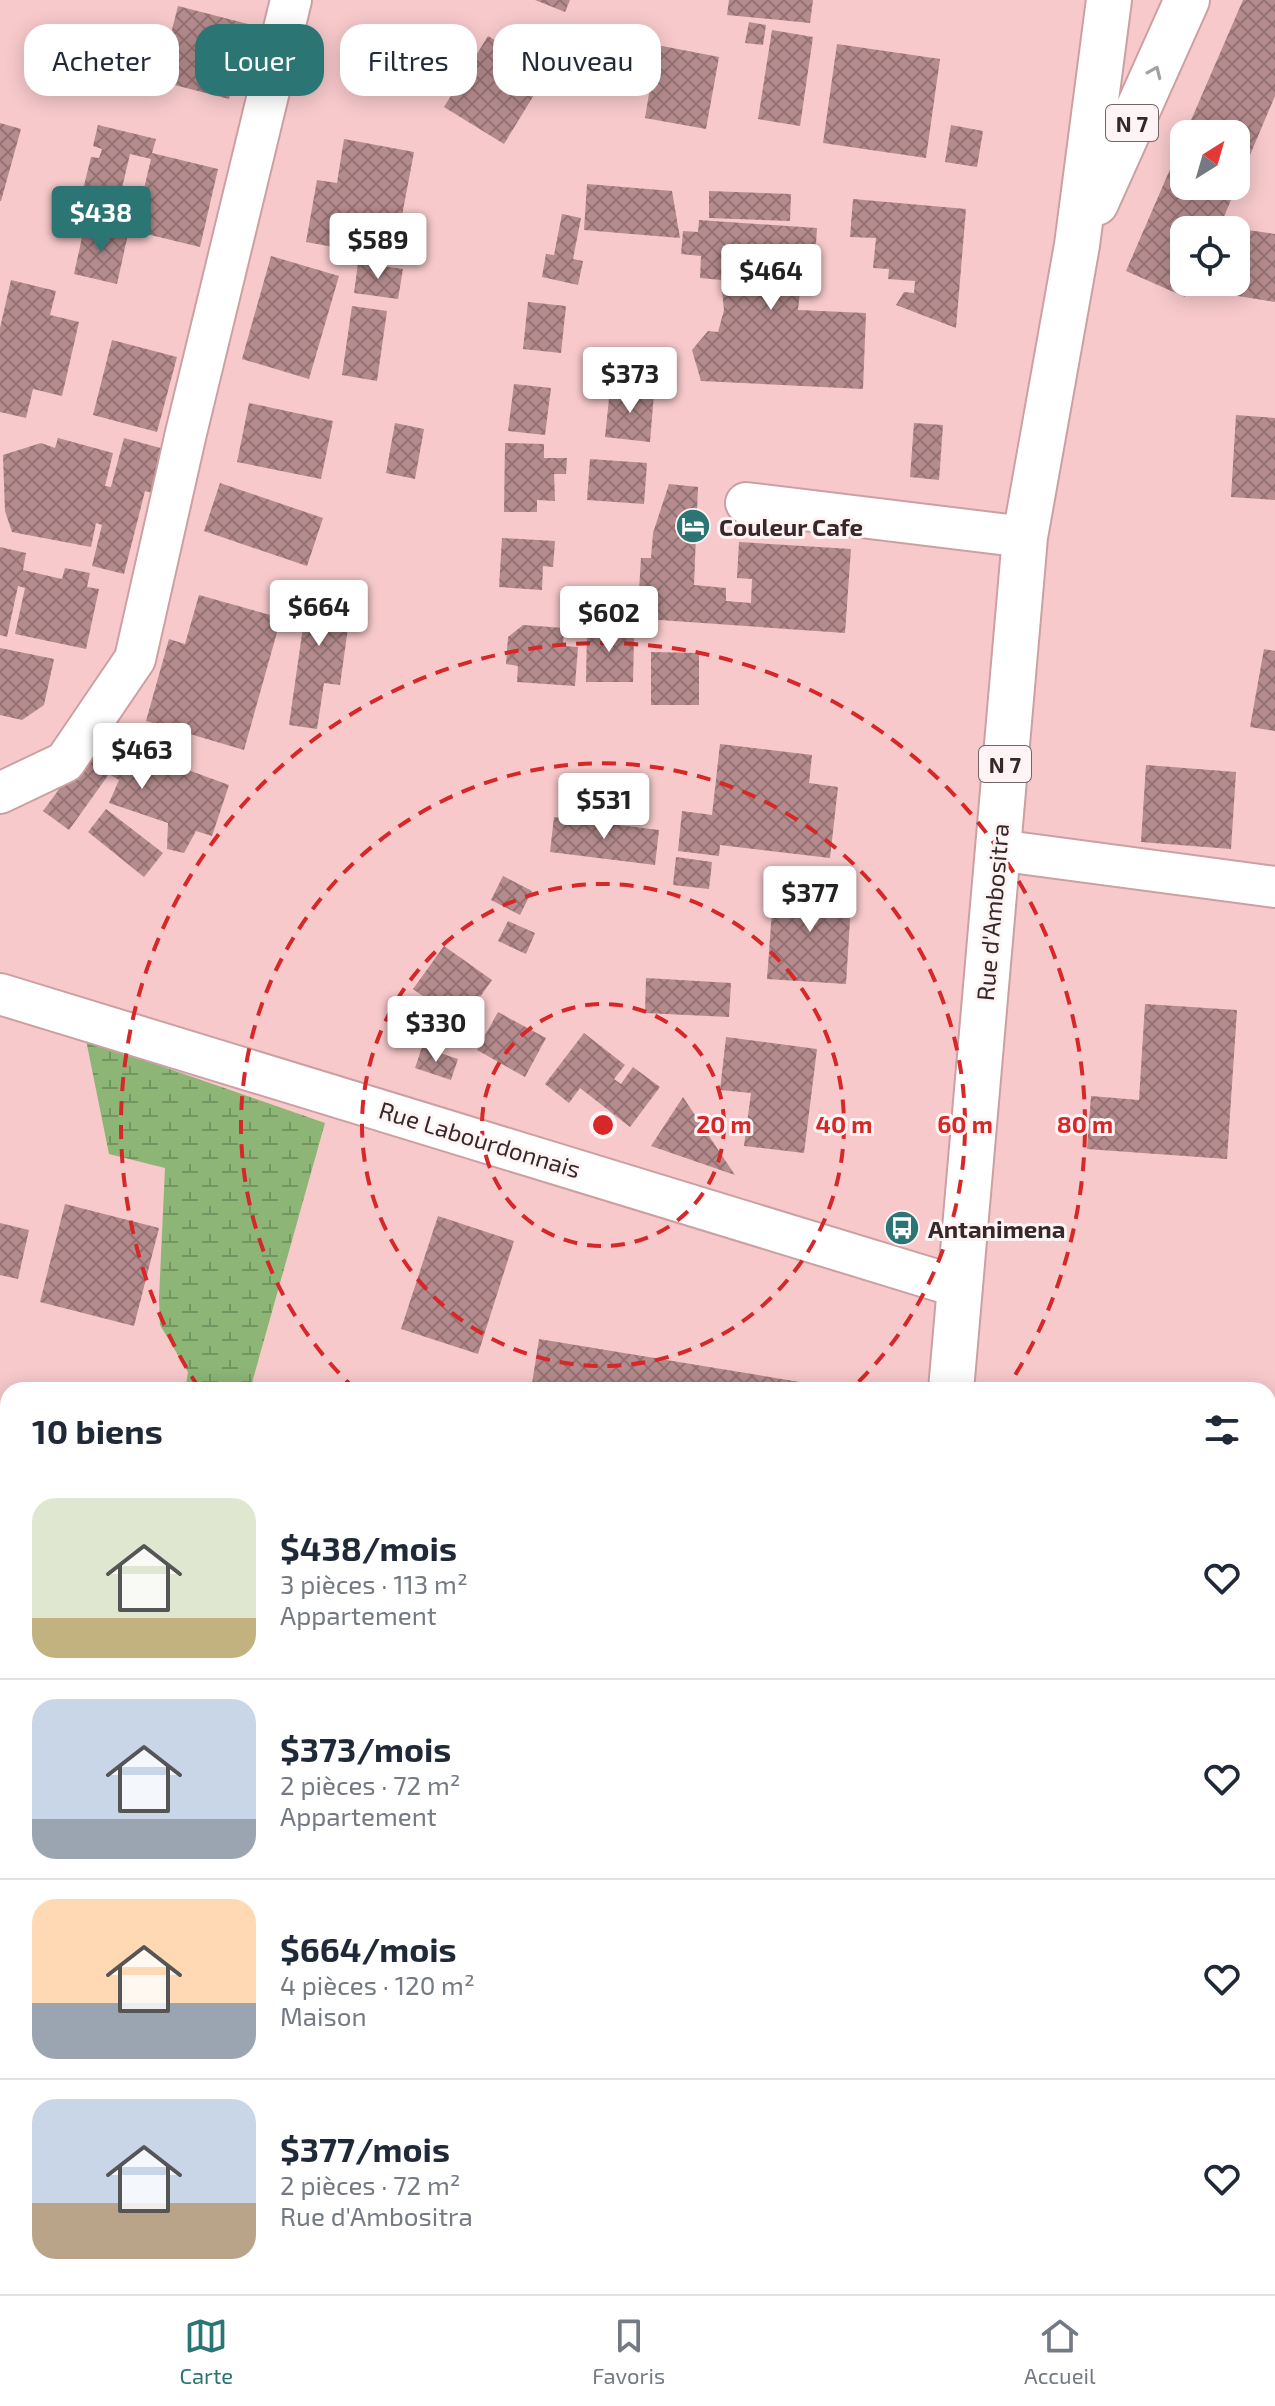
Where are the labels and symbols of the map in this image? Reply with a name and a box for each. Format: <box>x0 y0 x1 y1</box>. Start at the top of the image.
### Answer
one-way arrow <box>1145 66 1161 80</box>
road number: N 7 <box>1106 105 1158 141</box>
north arrow <box>1170 120 1250 200</box>
pin: $438 <box>54 186 148 254</box>
pin: $589 <box>331 213 425 281</box>
pin: $464 <box>724 244 818 312</box>
pin: $373 <box>583 347 677 415</box>
hotel icon: Couleur Cafe <box>674 507 712 545</box>
place label: Couleur Cafe <box>719 512 863 541</box>
pin: $664 <box>272 580 366 648</box>
pin: $602 <box>562 586 656 654</box>
pin: $463 <box>95 723 189 791</box>
road number: N 7 <box>979 746 1031 782</box>
pin: $531 <box>557 773 651 841</box>
street label: Rue d'Ambositra <box>970 822 1014 1002</box>
pin: $377 <box>763 866 857 934</box>
pin: $330 <box>389 996 483 1064</box>
street label: Rue Labourdonnais <box>376 1095 584 1183</box>
text: 20 m <box>696 1109 752 1138</box>
text: 40 m <box>816 1109 872 1138</box>
text: 60 m <box>937 1109 993 1138</box>
text: 80 m <box>1057 1109 1113 1138</box>
centre of rings <box>589 1111 617 1139</box>
bus stop icon: Antanimena <box>883 1209 921 1247</box>
place label: Antanimena <box>928 1214 1065 1243</box>

